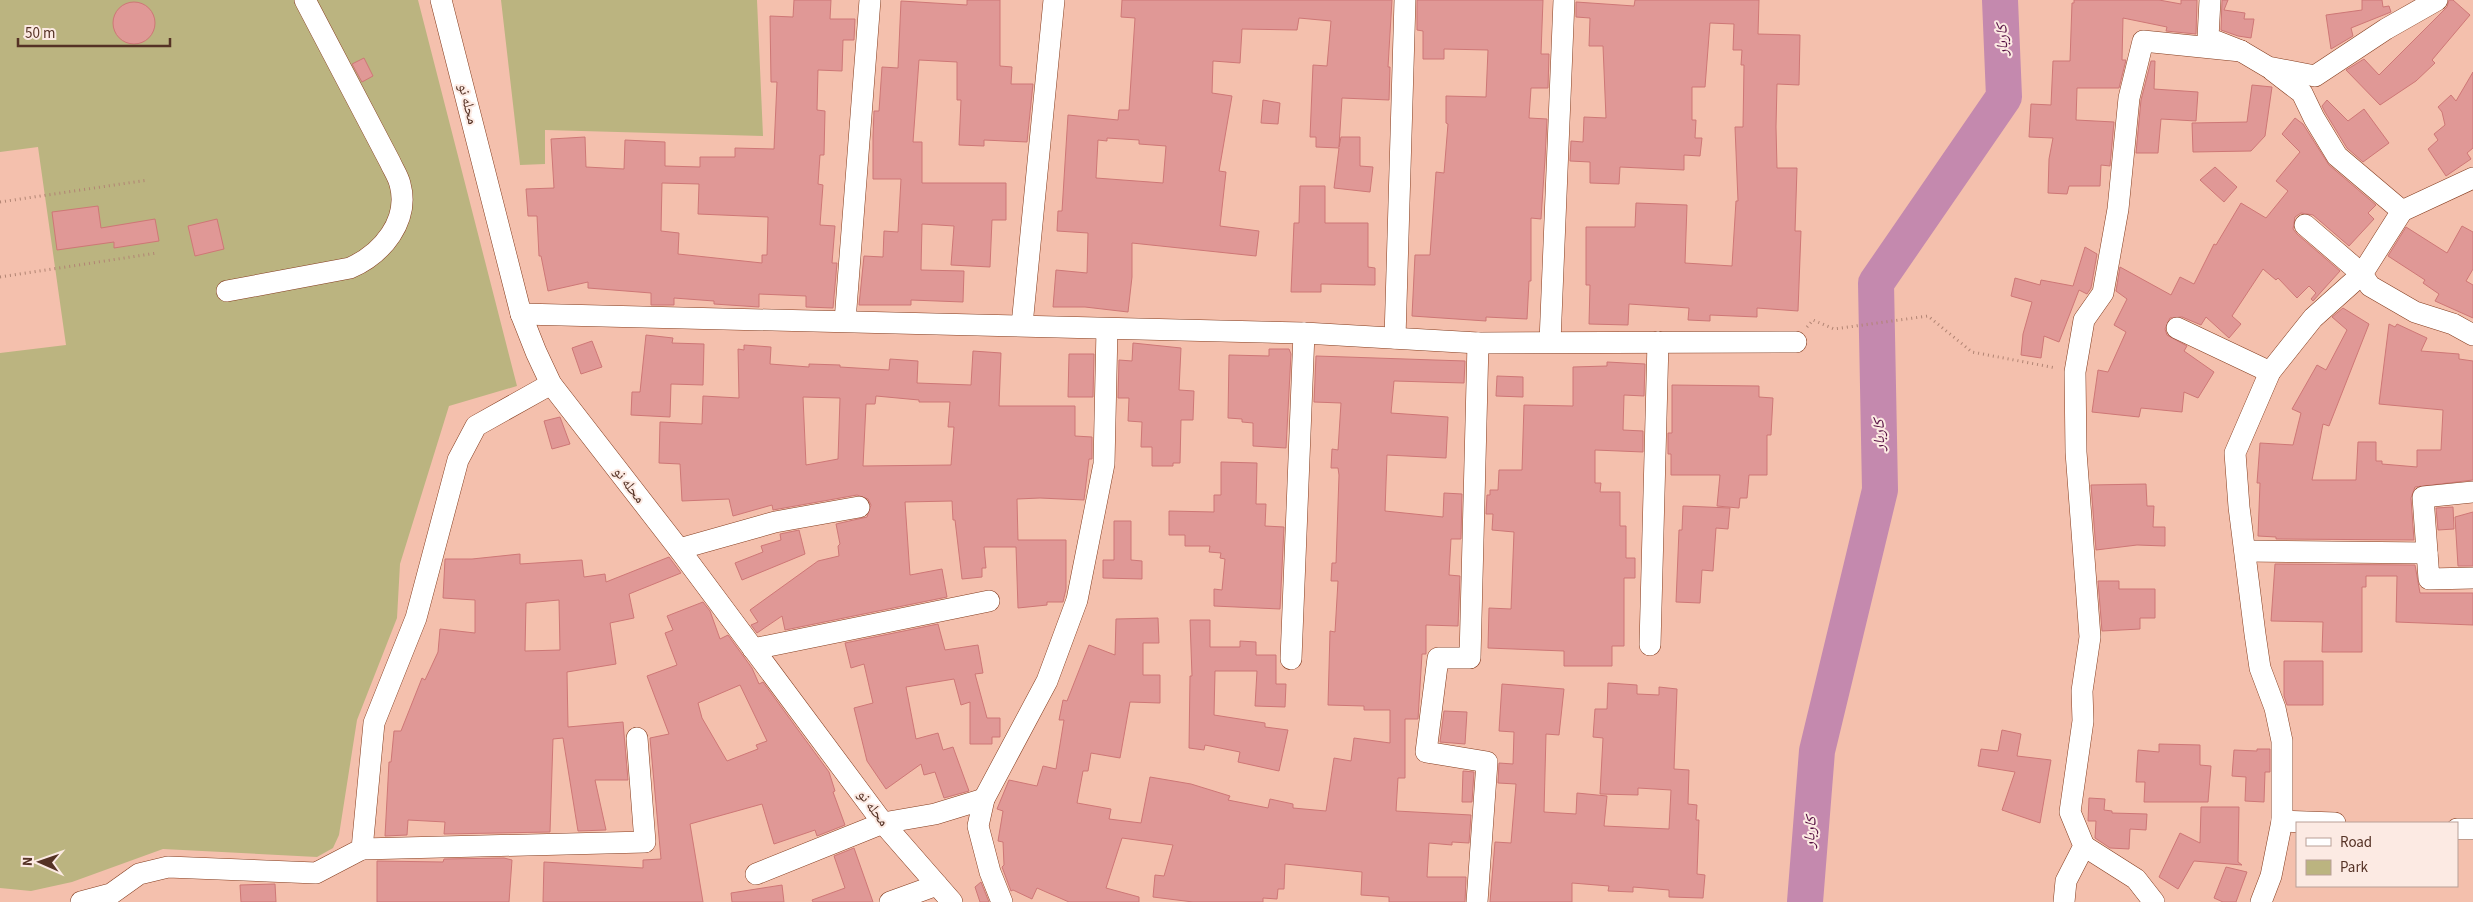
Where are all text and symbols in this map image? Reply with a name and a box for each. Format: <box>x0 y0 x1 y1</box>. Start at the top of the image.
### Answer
scale bar <box>18 15 170 47</box>
water label: کاربار <box>1990 22 2014 57</box>
text: 50 m <box>25 23 55 44</box>
street label: محله نو <box>453 81 483 127</box>
water label: کاربار <box>1868 417 1890 452</box>
street label: محله نو <box>608 462 650 508</box>
street label: محله نو <box>852 785 894 831</box>
water label: کاربار <box>1798 813 1822 849</box>
legend <box>2296 822 2458 887</box>
text: Road <box>2340 832 2372 853</box>
north arrow <box>15 837 65 887</box>
text: N <box>18 857 38 867</box>
text: Park <box>2340 857 2369 878</box>

